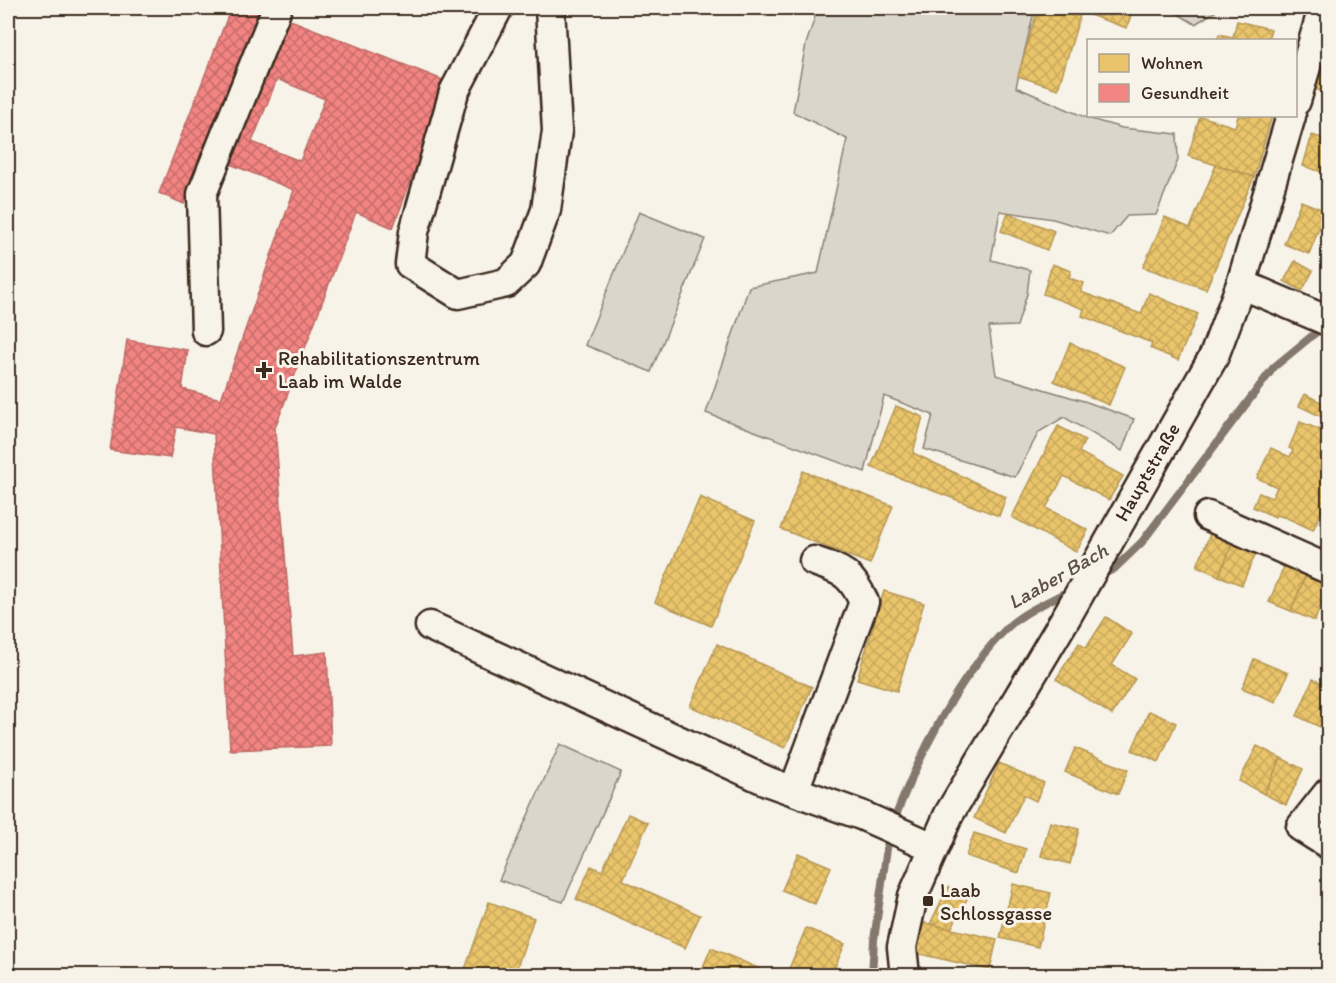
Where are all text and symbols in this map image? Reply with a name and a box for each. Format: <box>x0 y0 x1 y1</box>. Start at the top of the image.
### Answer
legend <box>1087 39 1297 117</box>
text: Wohnen <box>1141 52 1203 74</box>
text: Gesundheit <box>1141 82 1229 104</box>
place label: Rehabilitationszentrum Laab im Walde <box>278 346 480 393</box>
marker: Rehabilitationszentrum Laab im Walde <box>255 361 273 379</box>
street label: Hauptstraße <box>1109 419 1185 525</box>
water label: Laaber Bach <box>1003 537 1113 614</box>
place label: Laab Schlossgasse <box>940 878 1052 925</box>
marker: Laab Schlossgasse <box>921 894 935 908</box>

